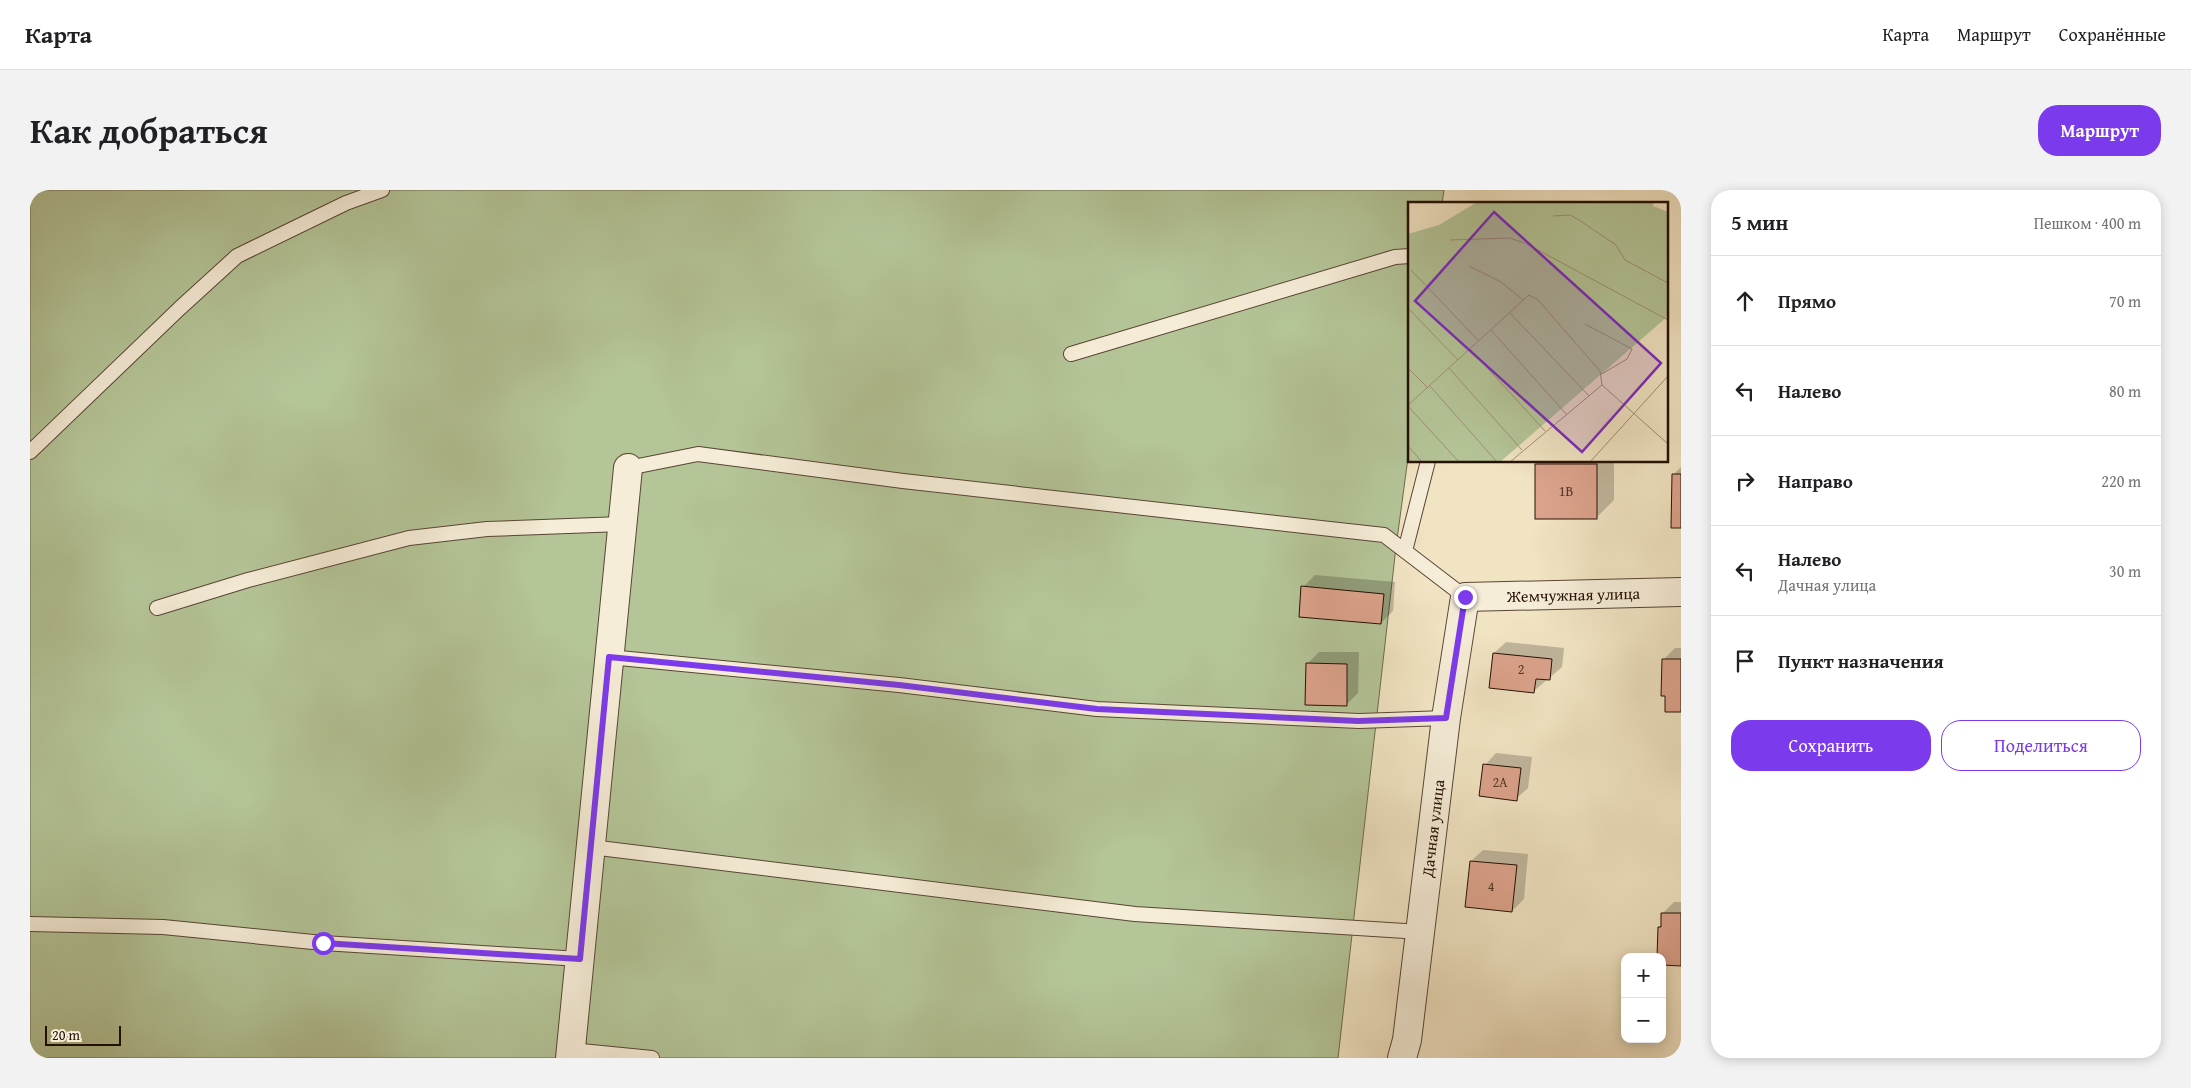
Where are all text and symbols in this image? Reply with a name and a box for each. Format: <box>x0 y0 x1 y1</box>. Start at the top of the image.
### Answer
text: Карта <box>25 17 92 52</box>
text: Карта <box>1883 21 1929 48</box>
text: Маршрут <box>1957 21 2031 48</box>
text: Сохранённые <box>2059 21 2166 48</box>
text: Как добраться <box>30 105 268 156</box>
button: Маршрут <box>2038 105 2161 156</box>
inset map <box>1408 202 1668 462</box>
text: 5 мин <box>1731 207 1788 238</box>
text: Пешком · 400 m <box>2034 211 2141 235</box>
icon: ahead <box>1731 287 1759 315</box>
text: Прямо <box>1778 287 1836 315</box>
text: 70 m <box>2109 289 2141 313</box>
icon: left <box>1731 377 1759 405</box>
text: Налево <box>1778 377 1841 405</box>
text: 80 m <box>2109 379 2141 403</box>
icon: right <box>1731 467 1759 495</box>
text: Направо <box>1778 467 1853 495</box>
text: 220 m <box>2101 469 2141 493</box>
house number: 1В <box>1559 481 1573 501</box>
text: Налево <box>1778 545 1841 573</box>
icon: left <box>1731 557 1759 585</box>
text: 30 m <box>2109 559 2141 583</box>
text: Дачная улица <box>1778 573 1876 597</box>
street label: Жемчужная улица <box>1506 581 1641 608</box>
route end <box>1454 586 1477 609</box>
icon: arrive <box>1731 647 1759 675</box>
text: Пункт назначения <box>1778 647 1944 675</box>
house number: 2 <box>1518 659 1524 679</box>
button: Сохранить <box>1731 720 1931 771</box>
button: Поделиться <box>1941 720 2141 771</box>
house number: 2А <box>1492 772 1508 792</box>
street label: Дачная улица <box>1415 778 1451 879</box>
house number: 4 <box>1488 876 1495 896</box>
route start <box>312 932 335 955</box>
map controls <box>1621 953 1666 1043</box>
button: + <box>1621 953 1666 998</box>
button: − <box>1621 998 1666 1043</box>
scale bar <box>45 1023 121 1046</box>
text: 20 m <box>52 1025 80 1045</box>

